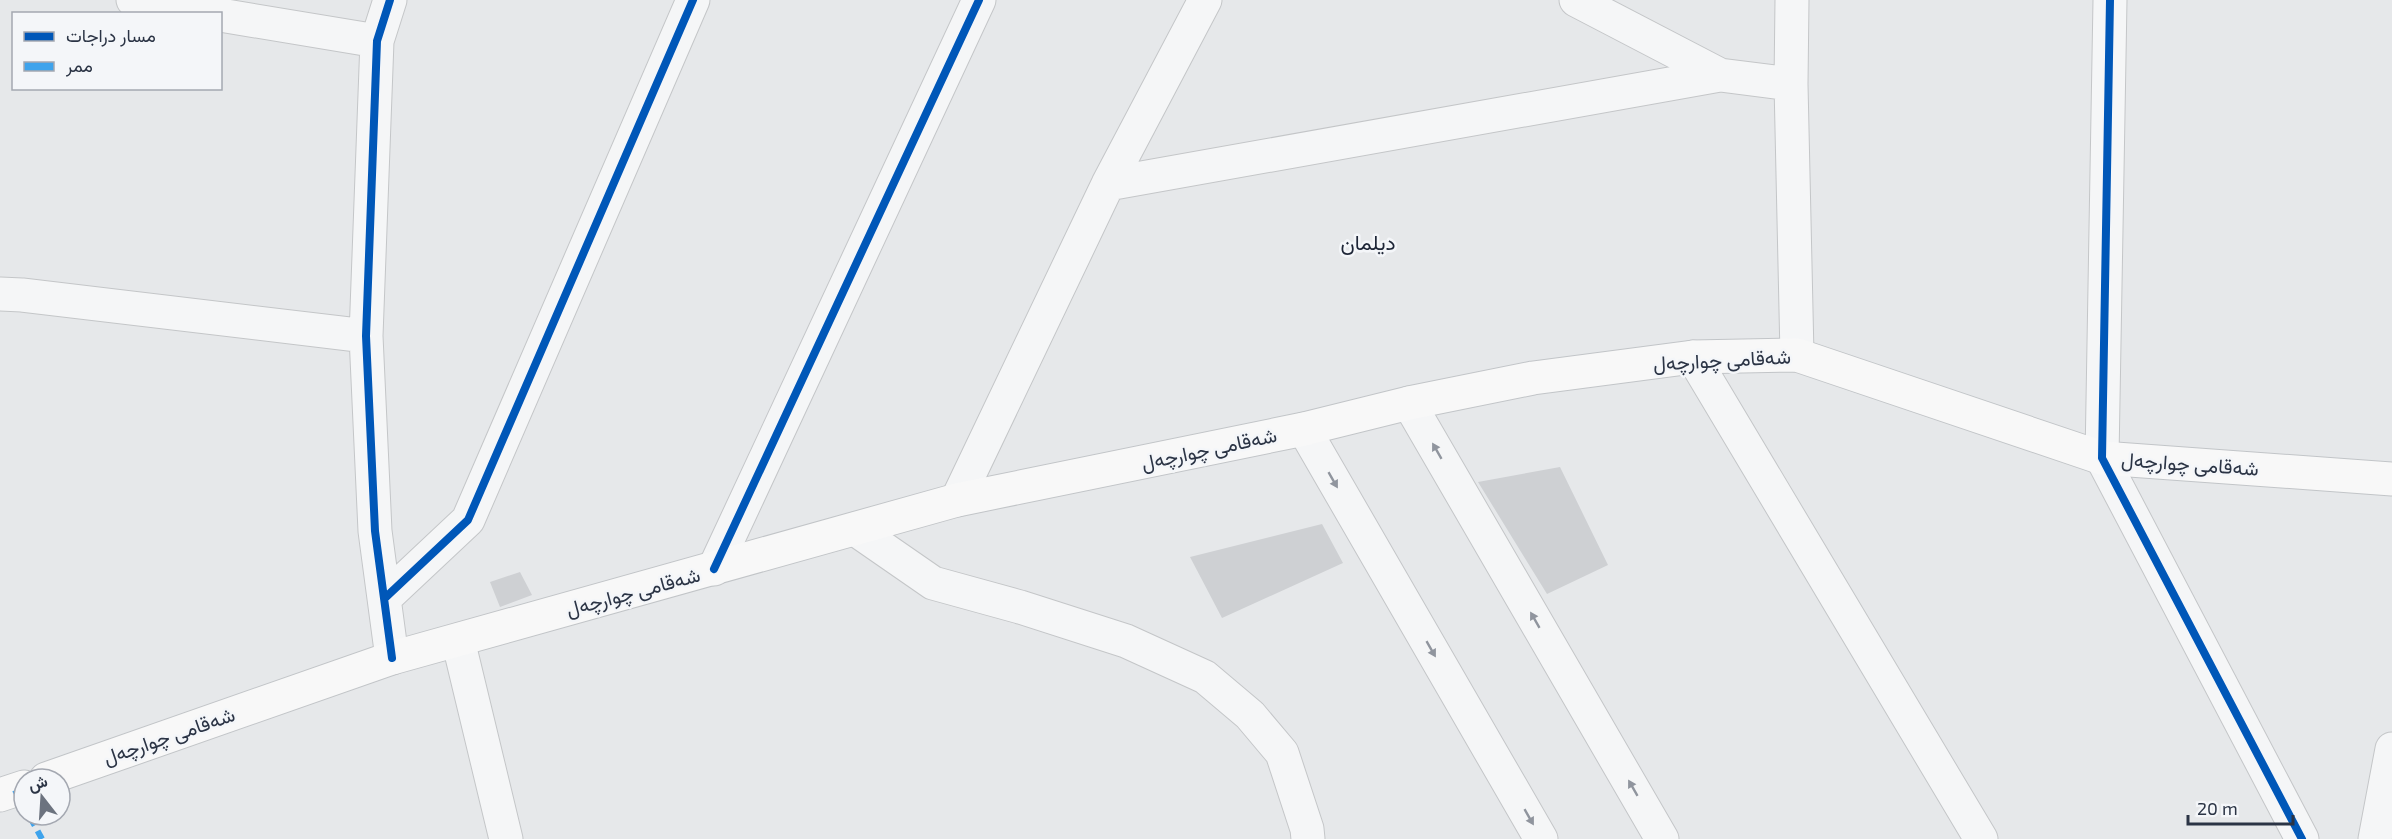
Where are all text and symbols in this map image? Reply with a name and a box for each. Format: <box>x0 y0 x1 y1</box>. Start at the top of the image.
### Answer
legend <box>12 12 222 90</box>
text: مسار دراجات <box>66 24 156 47</box>
text: ممر <box>65 54 93 77</box>
district label: دیلمان <box>1340 229 1396 255</box>
street label: شەقامی چوارچەل <box>1653 343 1792 378</box>
street label: شەقامی چوارچەل <box>1139 422 1279 477</box>
one-way arrow <box>1432 442 1442 459</box>
street label: شەقامی چوارچەل <box>2120 446 2260 483</box>
one-way arrow <box>1328 472 1338 489</box>
street label: شەقامی چوارچەل <box>563 562 703 623</box>
one-way arrow <box>1530 611 1540 628</box>
one-way arrow <box>1426 640 1436 657</box>
street label: شەقامی چوارچەل <box>100 701 239 772</box>
north arrow <box>12 767 72 827</box>
text: ش <box>25 770 50 795</box>
one-way arrow <box>1627 780 1638 796</box>
scale bar <box>2188 788 2293 826</box>
text: 20 m <box>2197 797 2238 819</box>
one-way arrow <box>1524 809 1534 826</box>

